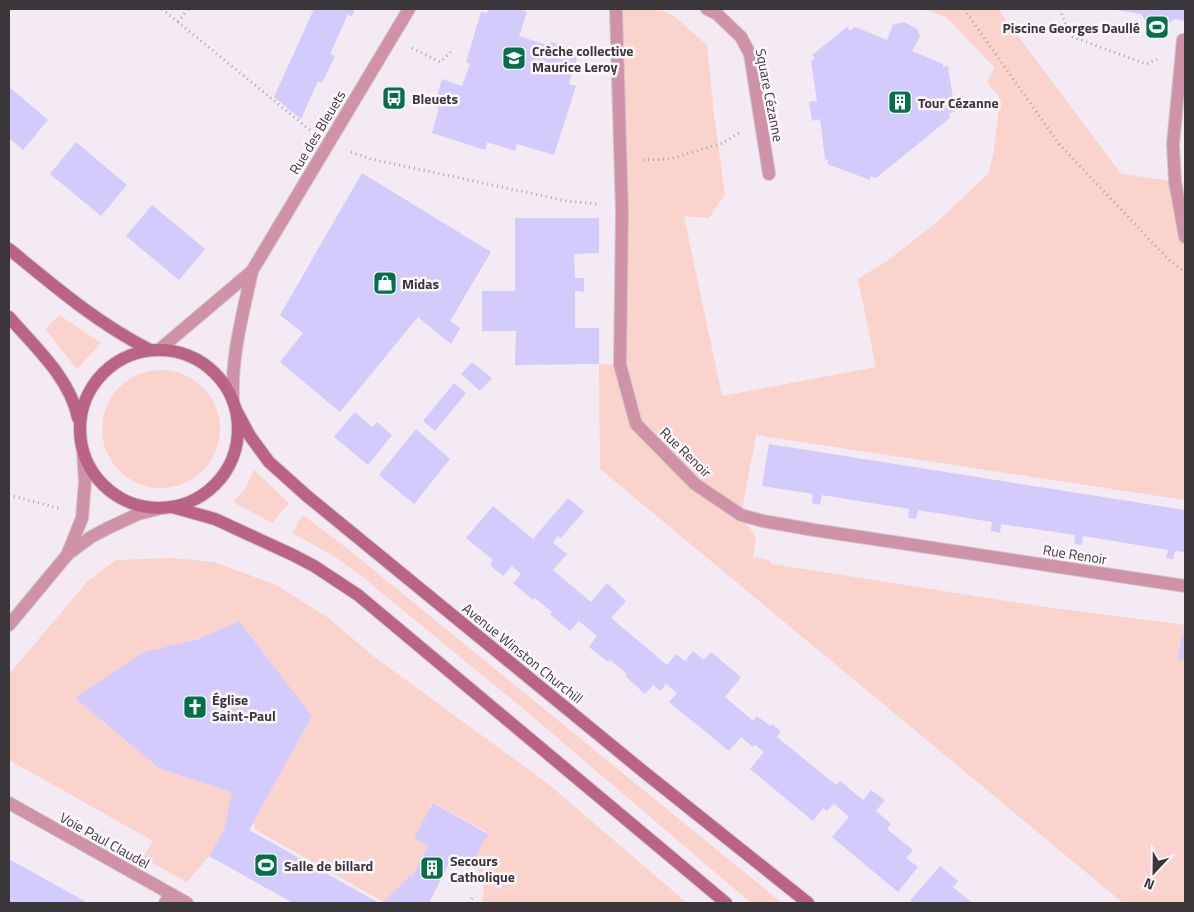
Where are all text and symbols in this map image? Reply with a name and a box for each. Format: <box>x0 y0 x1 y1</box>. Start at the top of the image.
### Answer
sports icon: Piscine Georges Daullé <box>1144 14 1170 40</box>
place label: Piscine Georges Daullé <box>1003 17 1140 38</box>
place label: Crèche collective Maurice Leroy <box>532 40 633 77</box>
school or university icon: Crèche collective Maurice Leroy <box>501 45 527 71</box>
street label: Square Cézanne <box>751 47 789 143</box>
bus stop icon: Bleuets <box>381 85 407 111</box>
street label: Rue des Bleuets <box>284 86 350 178</box>
place label: Bleuets <box>412 88 458 109</box>
building icon: Tour Cézanne <box>887 89 913 115</box>
place label: Tour Cézanne <box>918 92 999 113</box>
shop icon: Midas <box>372 270 398 296</box>
place label: Midas <box>402 273 439 294</box>
street label: Rue Renoir <box>655 422 717 482</box>
street label: Rue Renoir <box>1041 539 1109 569</box>
street label: Avenue Winston Churchill <box>458 598 588 708</box>
place label: Église Saint-Paul <box>212 689 276 726</box>
church icon: Église Saint-Paul <box>182 694 208 720</box>
street label: Voie Paul Claudel <box>56 807 154 873</box>
north arrow <box>1129 847 1179 897</box>
place label: Secours Catholique <box>450 850 515 887</box>
sports icon: Salle de billard <box>253 852 279 878</box>
place label: Salle de billard <box>284 855 373 876</box>
building icon: Secours Catholique <box>419 855 445 881</box>
text: N <box>1141 873 1157 896</box>

